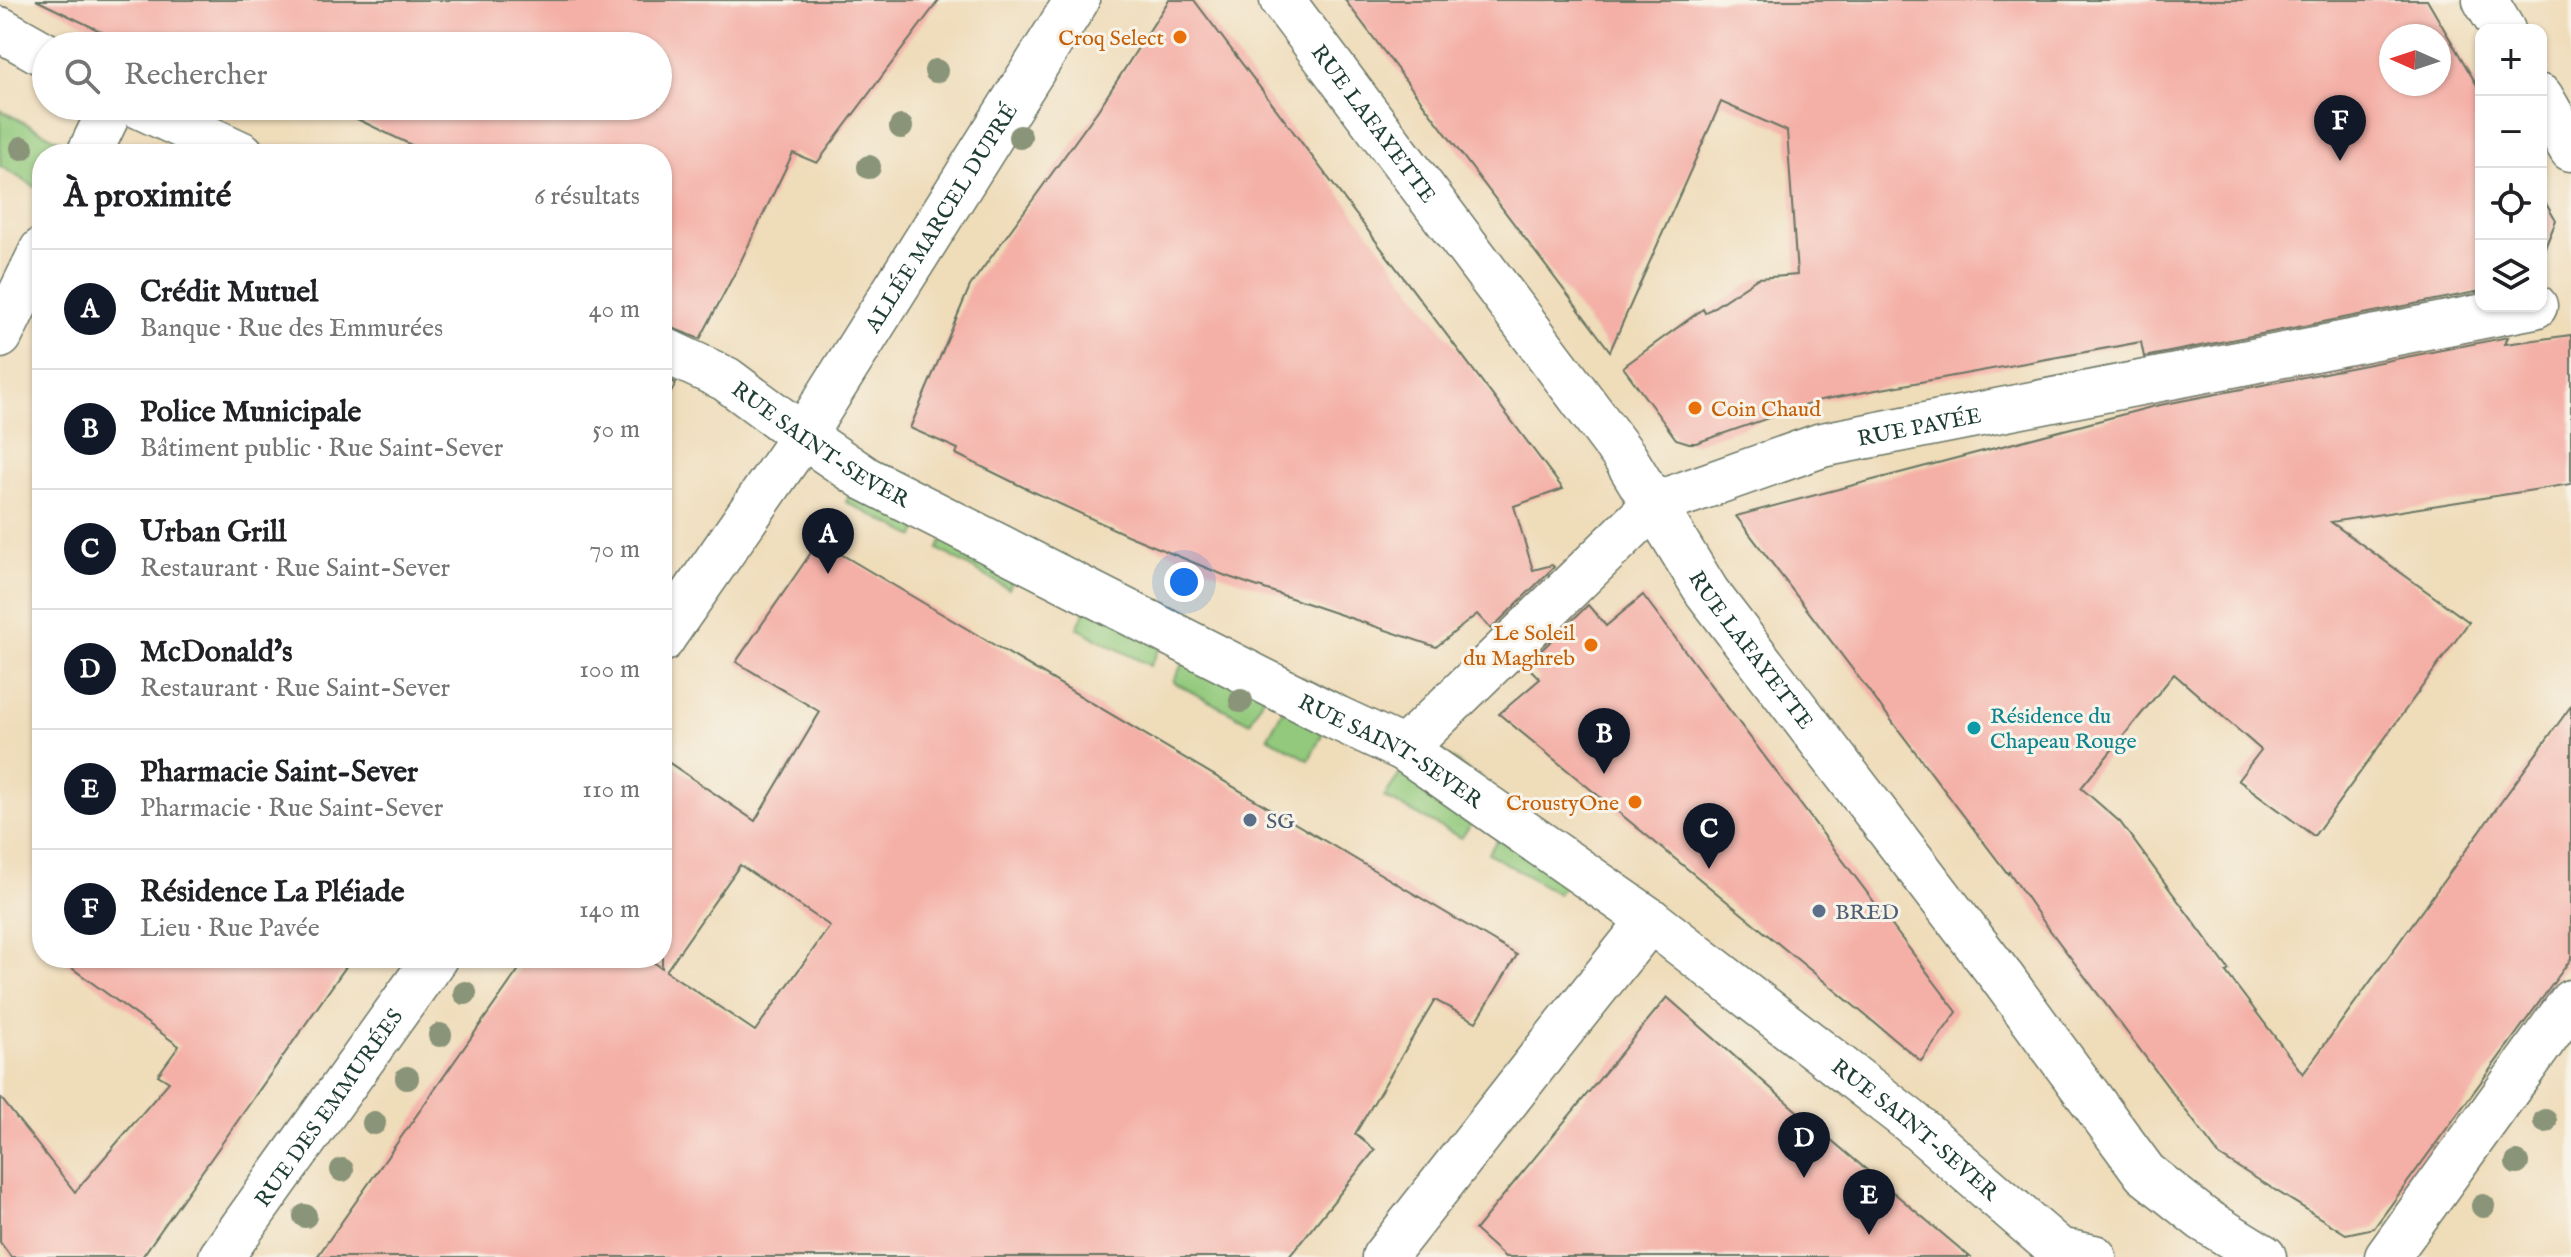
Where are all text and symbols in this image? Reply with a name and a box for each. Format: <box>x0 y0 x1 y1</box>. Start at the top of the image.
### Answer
north arrow <box>2379 24 2451 96</box>
map controls <box>2475 24 2547 312</box>
button: + <box>2475 24 2547 96</box>
place label: Croq Select <box>1058 25 1164 53</box>
marker: Croq Select <box>1171 28 1189 46</box>
search box <box>32 32 672 120</box>
street label: RUE LAFAYETTE <box>1304 39 1441 209</box>
icon: search <box>60 54 104 98</box>
text: Rechercher <box>124 57 268 95</box>
pin: F <box>2314 95 2366 161</box>
button: − <box>2475 96 2547 168</box>
street label: ALLÉE MARCEL DUPRÉ <box>859 99 1025 339</box>
button: locate <box>2475 168 2547 240</box>
text: À proximité <box>64 175 231 218</box>
text: 6 résultats <box>534 180 640 213</box>
button: layers <box>2475 240 2547 312</box>
text: Crédit Mutuel <box>140 274 318 312</box>
text: A <box>81 293 99 326</box>
text: 40 m <box>589 293 640 326</box>
text: Banque · Rue des Emmurées <box>140 312 443 345</box>
street label: RUE SAINT-SEVER <box>726 376 915 515</box>
text: Police Municipale <box>140 394 361 432</box>
place label: Coin Chaud <box>1711 396 1821 424</box>
marker: Coin Chaud <box>1686 399 1704 417</box>
street label: RUE PAVÉE <box>1855 402 1984 454</box>
text: B <box>81 413 99 446</box>
text: 50 m <box>592 413 640 446</box>
text: Bâtiment public · Rue Saint-Sever <box>140 432 503 465</box>
pin: A <box>802 508 854 574</box>
text: Urban Grill <box>140 514 287 552</box>
text: C <box>81 533 99 566</box>
text: 70 m <box>589 533 640 566</box>
text: Restaurant · Rue Saint-Sever <box>140 552 450 585</box>
your location <box>1164 562 1204 602</box>
street label: RUE LAFAYETTE <box>1681 566 1819 735</box>
place label: Le Soleil du Maghreb <box>1463 620 1575 673</box>
text: McDonald's <box>140 634 293 672</box>
marker: Le Soleil du Maghreb <box>1582 636 1600 654</box>
text: D <box>80 653 100 686</box>
text: 100 m <box>579 653 640 686</box>
text: Restaurant · Rue Saint-Sever <box>140 672 450 705</box>
street label: RUE SAINT-SEVER <box>1293 689 1489 816</box>
place label: Résidence du Chapeau Rouge <box>1990 703 2137 756</box>
pin: B <box>1578 708 1630 774</box>
marker: Résidence du Chapeau Rouge <box>1965 719 1983 737</box>
text: Pharmacie Saint-Sever <box>140 754 418 792</box>
text: E <box>81 773 99 806</box>
text: 110 m <box>582 773 640 806</box>
place label: CroustyOne <box>1506 790 1619 818</box>
text: Pharmacie · Rue Saint-Sever <box>140 792 443 825</box>
marker: CroustyOne <box>1626 793 1644 811</box>
pin: C <box>1683 803 1735 869</box>
place label: SG <box>1266 808 1295 836</box>
marker: SG <box>1241 811 1259 829</box>
text: Résidence La Pléiade <box>140 874 405 912</box>
text: F <box>82 893 98 926</box>
text: 140 m <box>579 893 640 926</box>
place label: BRED <box>1835 899 1899 927</box>
marker: BRED <box>1810 902 1828 920</box>
text: Lieu · Rue Pavée <box>140 912 320 945</box>
street label: RUE DES EMMURÉES <box>249 1004 410 1213</box>
street label: RUE SAINT-SEVER <box>1827 1054 2005 1206</box>
pin: D <box>1778 1112 1830 1178</box>
pin: E <box>1843 1169 1895 1235</box>

